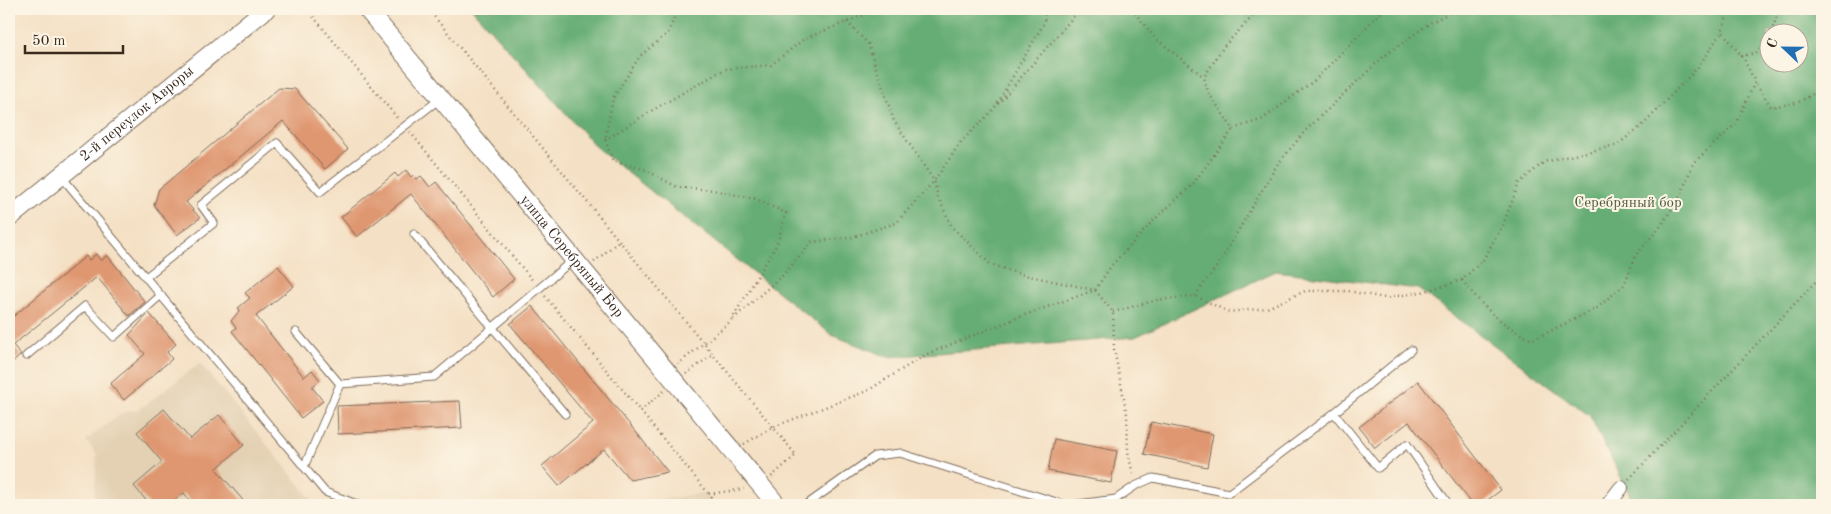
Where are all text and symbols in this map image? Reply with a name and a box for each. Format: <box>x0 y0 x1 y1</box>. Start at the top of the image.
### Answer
scale bar <box>25 22 122 54</box>
north arrow <box>1758 22 1808 72</box>
text: 50 m <box>32 34 66 49</box>
text: С <box>1765 37 1781 50</box>
street label: 2-й переулок Авроры <box>77 63 197 164</box>
street label: улица Серебряный Бор <box>517 192 626 321</box>
park label: Серебряный бор <box>1574 196 1682 211</box>

